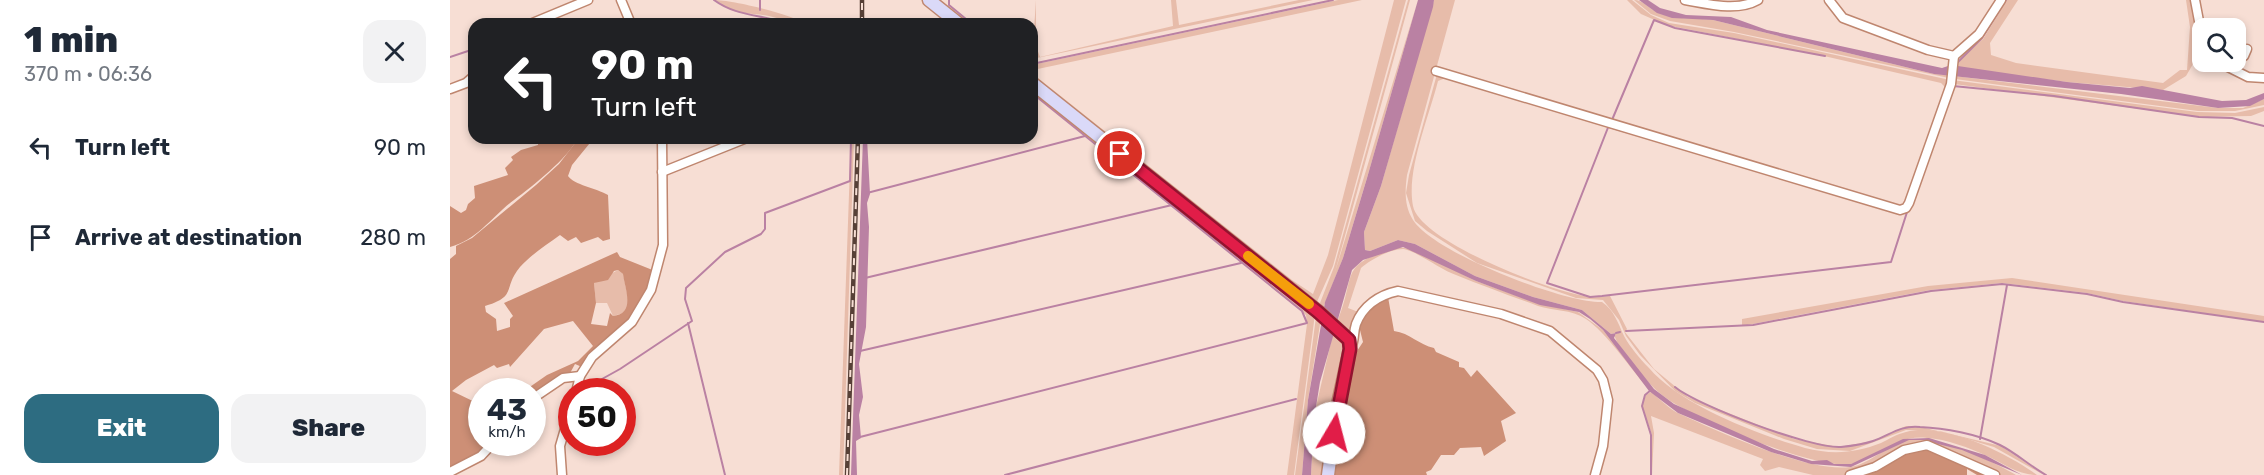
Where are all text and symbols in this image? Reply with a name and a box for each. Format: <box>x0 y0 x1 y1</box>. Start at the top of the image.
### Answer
text: 1 min <box>24 18 118 61</box>
map controls <box>2192 18 2246 72</box>
button: search <box>2192 18 2246 72</box>
button: close <box>363 20 426 83</box>
text: 90 m <box>591 40 694 90</box>
icon: left <box>492 42 570 120</box>
text: 370 m · 06:36 <box>24 62 152 86</box>
text: Turn left <box>591 91 696 123</box>
pin <box>1094 128 1145 179</box>
icon: left <box>24 131 57 164</box>
text: Turn left <box>75 134 170 161</box>
text: 90 m <box>374 134 426 161</box>
icon: arrive <box>1103 137 1136 170</box>
icon: arrive <box>24 221 57 254</box>
text: Arrive at destination <box>75 224 302 251</box>
text: 280 m <box>360 224 426 251</box>
speed limit sign: 50 <box>558 378 636 456</box>
text: 43 <box>487 392 527 428</box>
button: Exit <box>24 394 219 463</box>
button: Share <box>231 394 426 463</box>
position arrow <box>1302 401 1366 465</box>
text: km/h <box>488 423 526 441</box>

